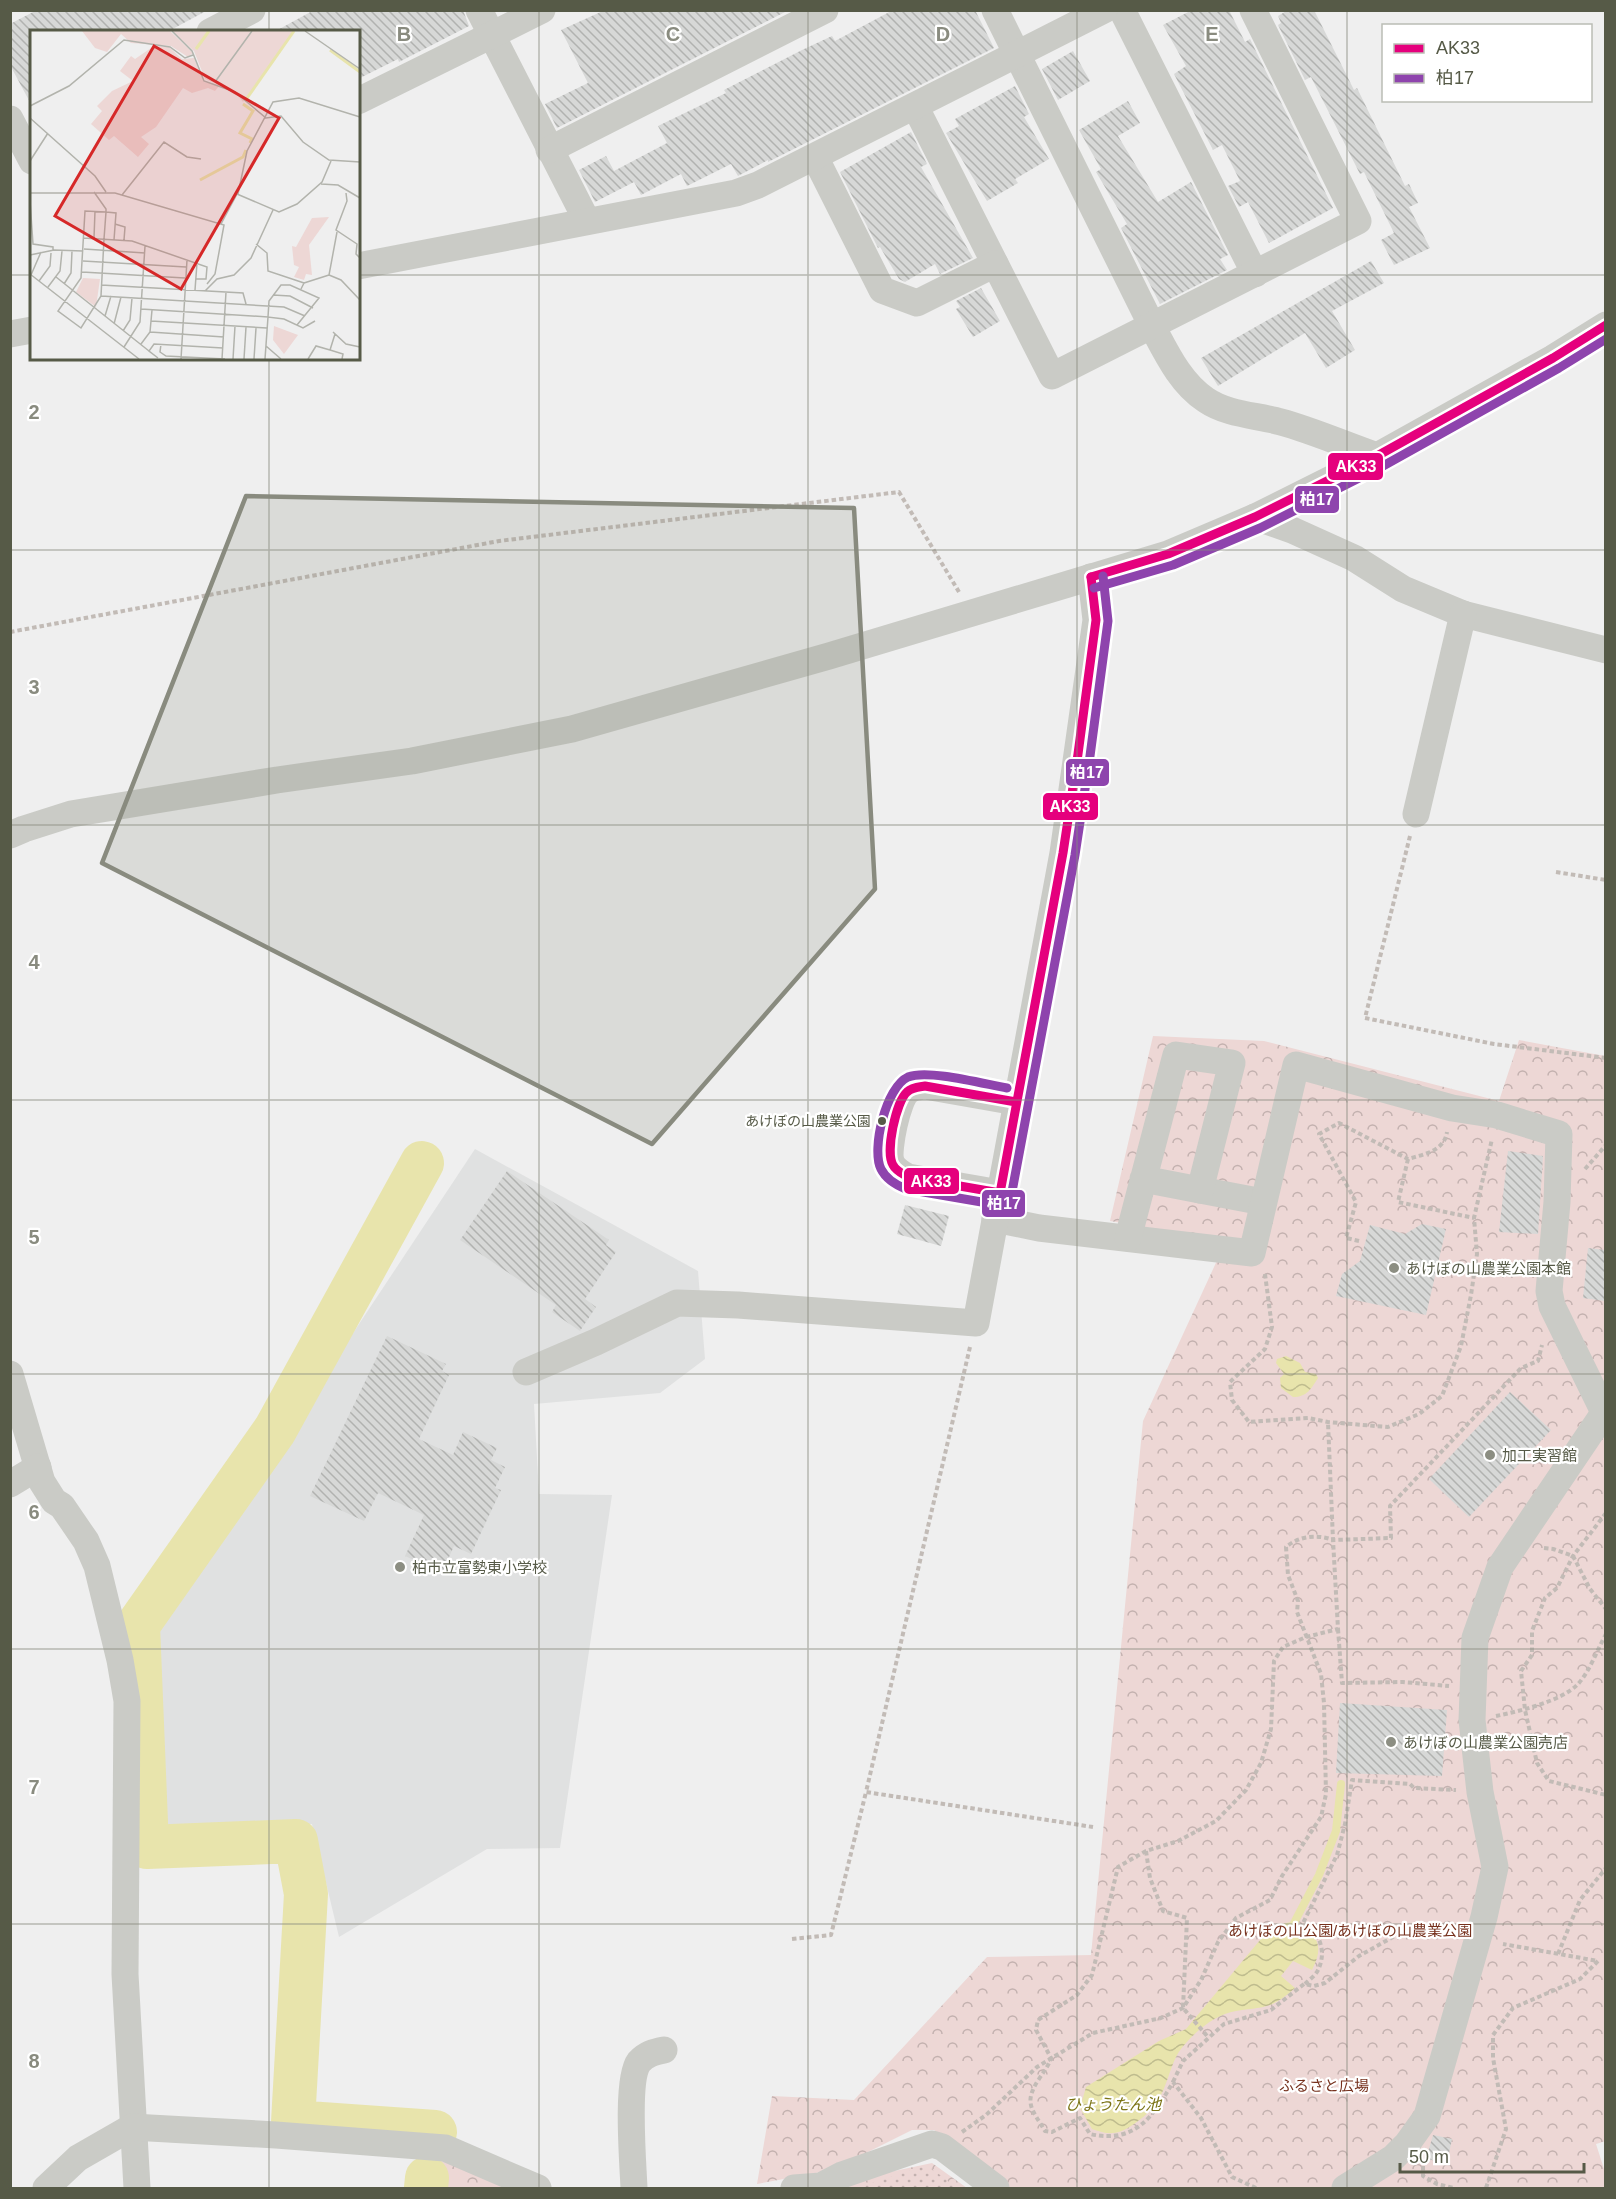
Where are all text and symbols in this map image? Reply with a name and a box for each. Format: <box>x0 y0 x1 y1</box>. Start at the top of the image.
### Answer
text: B <box>397 23 411 45</box>
text: C <box>666 23 680 45</box>
text: D <box>936 23 950 45</box>
text: E <box>1205 23 1219 45</box>
legend <box>1382 24 1592 102</box>
inset map <box>30 30 360 360</box>
text: AK33 <box>1436 38 1480 58</box>
text: 柏17 <box>1436 68 1474 88</box>
text: 2 <box>28 401 40 423</box>
line badge: AK33 <box>1327 452 1384 481</box>
text: AK33 <box>1336 458 1377 475</box>
line badge: 柏17 <box>1294 485 1340 514</box>
text: 柏17 <box>1300 491 1334 508</box>
text: 3 <box>28 676 40 698</box>
line badge: 柏17 <box>1065 758 1110 787</box>
text: 柏17 <box>1070 764 1104 781</box>
line badge: AK33 <box>1042 792 1099 821</box>
text: AK33 <box>1050 798 1091 815</box>
text: 4 <box>28 951 40 973</box>
place label: あけぼの山農業公園 <box>745 1113 871 1129</box>
marker: あけぼの山農業公園 <box>876 1115 888 1127</box>
line badge: AK33 <box>903 1167 960 1195</box>
text: AK33 <box>911 1173 952 1190</box>
line badge: 柏17 <box>981 1189 1026 1218</box>
text: 柏17 <box>987 1195 1021 1212</box>
text: 5 <box>28 1226 40 1248</box>
place label: あけぼの山農業公園本館 <box>1406 1260 1571 1277</box>
marker: あけぼの山農業公園本館 <box>1387 1261 1401 1275</box>
place label: 加工実習館 <box>1502 1447 1577 1464</box>
marker: 加工実習館 <box>1483 1448 1497 1462</box>
text: 6 <box>28 1501 40 1523</box>
place label: 柏市立富勢東小学校 <box>412 1559 547 1576</box>
marker: 柏市立富勢東小学校 <box>393 1560 407 1574</box>
place label: あけぼの山農業公園売店 <box>1403 1734 1568 1751</box>
marker: あけぼの山農業公園売店 <box>1384 1735 1398 1749</box>
text: 7 <box>28 1776 40 1798</box>
park label: あけぼの山公園/あけぼの山農業公園 <box>1228 1922 1472 1939</box>
text: 8 <box>28 2050 40 2072</box>
park label: ふるさと広場 <box>1279 2077 1369 2094</box>
water label: ひょうたん池 <box>1065 2096 1163 2113</box>
scale bar <box>1400 2136 1584 2174</box>
text: 50 m <box>1409 2147 1449 2167</box>

